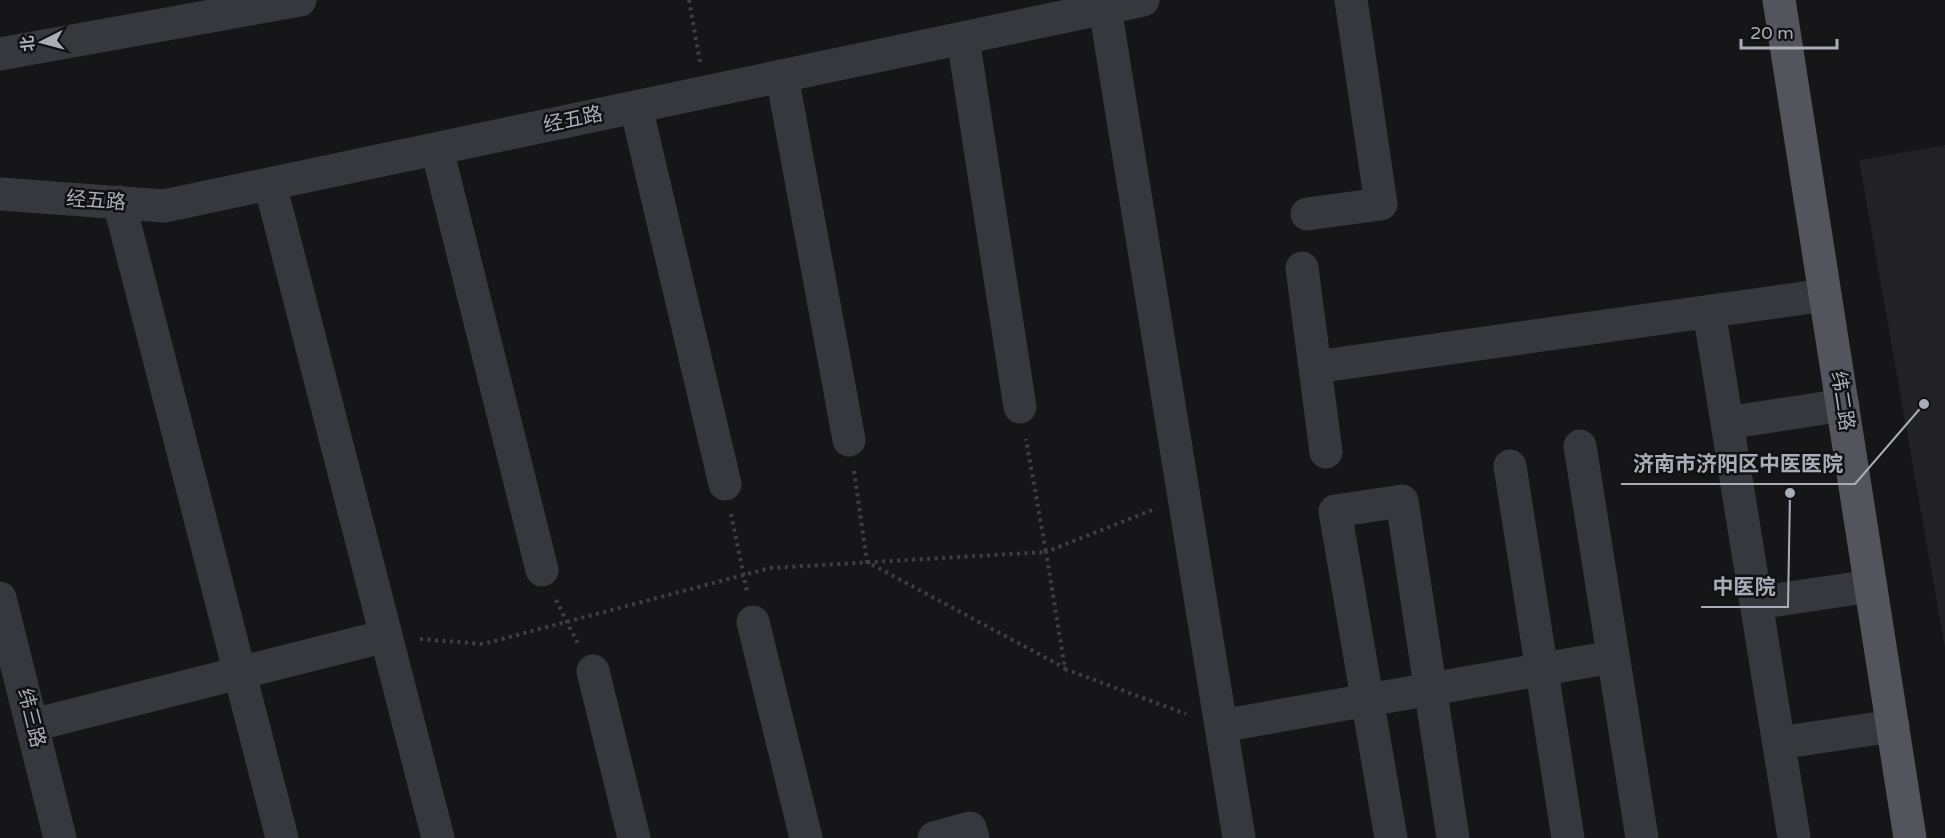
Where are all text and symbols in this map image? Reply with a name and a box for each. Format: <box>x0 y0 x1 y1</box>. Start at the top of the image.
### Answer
north arrow <box>12 12 72 72</box>
scale bar <box>1741 12 1837 50</box>
text: 20 m <box>1750 22 1794 44</box>
text: 北 <box>17 34 39 52</box>
street label: 经五路 <box>541 102 605 138</box>
street label: 经五路 <box>65 187 127 215</box>
street label: 纬二路 <box>1825 369 1859 433</box>
callout: 济南市济阳区中医医院 <box>1621 445 1855 484</box>
text: 济南市济阳区中医医院 <box>1633 452 1843 477</box>
callout: 中医院 <box>1701 568 1788 607</box>
text: 中医院 <box>1713 575 1776 600</box>
street label: 纬三路 <box>12 686 50 750</box>

